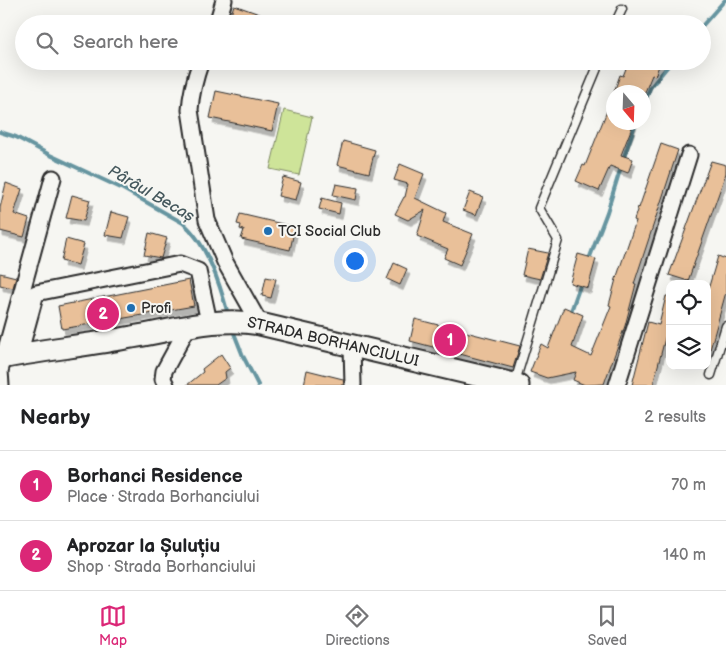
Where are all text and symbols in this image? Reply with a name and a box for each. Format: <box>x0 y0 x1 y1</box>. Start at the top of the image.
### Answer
search box <box>15 15 711 70</box>
icon: search <box>33 29 61 57</box>
text: Search here <box>73 31 178 54</box>
north arrow <box>606 85 651 130</box>
water label: Pârâul Becaș <box>105 162 197 226</box>
place label: TCI Social Club <box>278 222 381 241</box>
marker: TCI Social Club <box>262 225 274 237</box>
your location <box>342 248 368 274</box>
map controls <box>666 280 711 370</box>
button: locate <box>666 280 711 325</box>
pin: 2 <box>87 295 119 333</box>
place label: Profi <box>141 299 171 318</box>
marker: Profi <box>125 302 137 314</box>
street label: STRADA BORHANCIULUI <box>245 313 421 371</box>
pin: 1 <box>434 321 466 359</box>
button: layers <box>666 325 711 370</box>
text: Nearby <box>20 405 90 430</box>
text: 2 results <box>644 408 706 427</box>
text: Borhanci Residence <box>67 465 243 488</box>
text: 1 <box>33 476 39 495</box>
text: 70 m <box>671 476 706 495</box>
text: Place · Strada Borhanciului <box>67 488 259 507</box>
text: Aprozar la Șuluțiu <box>67 535 220 558</box>
text: 2 <box>31 546 41 565</box>
text: 140 m <box>663 546 706 565</box>
text: Shop · Strada Borhanciului <box>67 558 256 577</box>
tab: Map <box>99 602 127 649</box>
tab: Directions <box>325 602 390 649</box>
tab: Saved <box>588 602 627 649</box>

